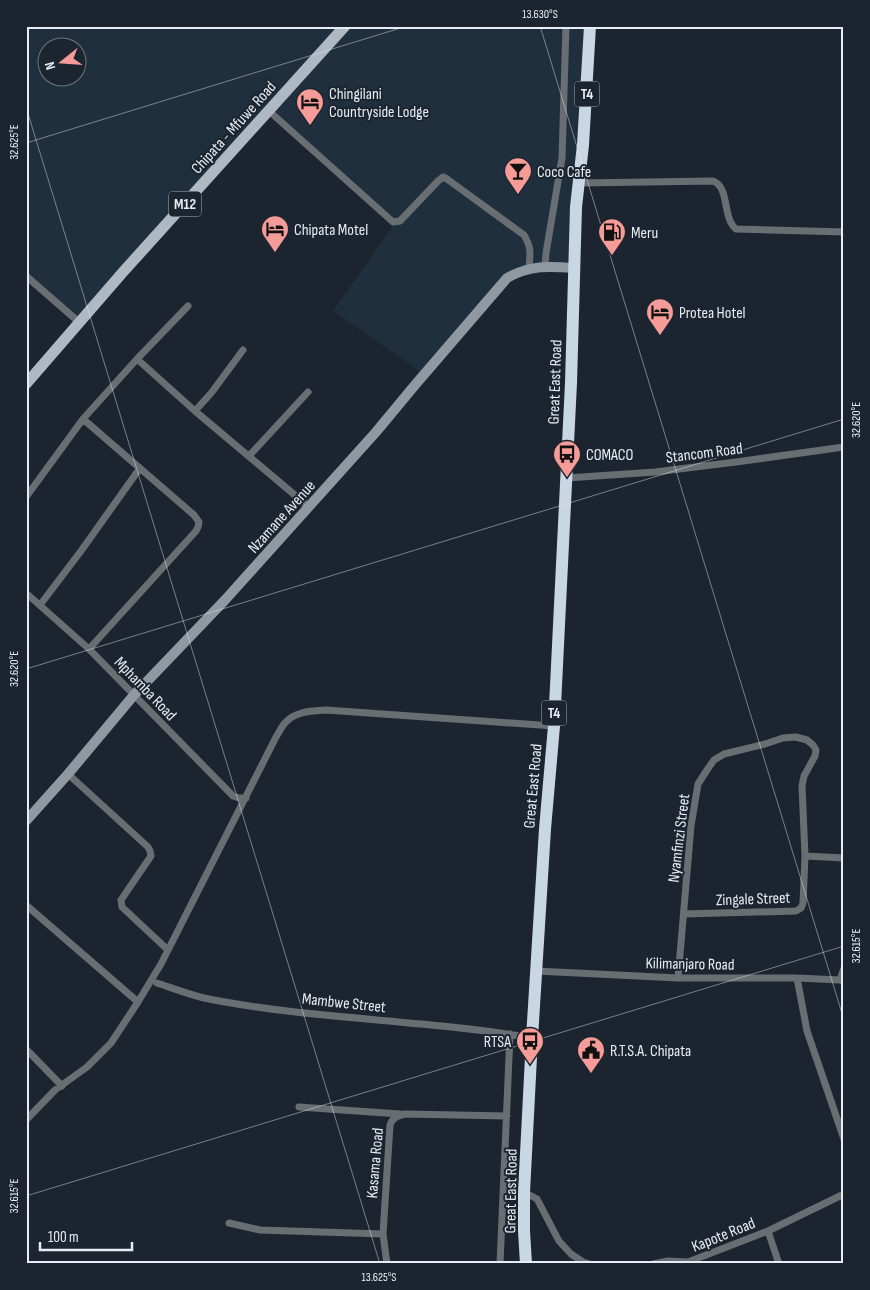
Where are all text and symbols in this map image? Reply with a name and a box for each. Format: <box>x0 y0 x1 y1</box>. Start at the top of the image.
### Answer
text: 13.630°S <box>522 7 558 22</box>
north arrow <box>38 38 88 88</box>
text: N <box>41 60 59 72</box>
street label: Chipata - Mfuwe Road <box>188 78 281 178</box>
road number: T4 <box>574 82 600 106</box>
place label: Chingilani Countryside Lodge <box>329 85 429 122</box>
hotel icon: Chingilani Countryside Lodge <box>295 87 325 126</box>
text: 32.625°E <box>7 124 22 160</box>
bar icon: Coco Cafe <box>503 156 533 195</box>
place label: Coco Cafe <box>537 163 591 182</box>
road number: M12 <box>169 192 201 216</box>
hotel icon: Chipata Motel <box>260 214 290 253</box>
fuel station icon: Meru <box>597 217 627 256</box>
place label: Chipata Motel <box>294 221 368 240</box>
place label: Meru <box>631 224 658 243</box>
hotel icon: Protea Hotel <box>645 297 675 336</box>
place label: Protea Hotel <box>679 304 746 323</box>
street label: Great East Road <box>545 339 566 425</box>
text: 32.620°E <box>849 402 864 438</box>
bus stop icon: COMACO <box>552 439 582 478</box>
street label: Stancom Road <box>665 439 744 468</box>
place label: COMACO <box>586 446 633 465</box>
street label: Nzamane Avenue <box>244 477 320 557</box>
text: 32.620°E <box>7 651 22 687</box>
street label: Mphamba Road <box>110 653 180 725</box>
road number: T4 <box>542 700 566 726</box>
street label: Great East Road <box>520 743 547 829</box>
street label: Nyamfinzi Street <box>665 793 694 884</box>
street label: Zingale Street <box>715 889 791 910</box>
text: 32.615°E <box>849 929 864 963</box>
street label: Kilimanjaro Road <box>645 954 735 975</box>
street label: Mambwe Street <box>301 990 387 1017</box>
bus stop icon: RTSA <box>515 1026 545 1065</box>
place label: RTSA <box>484 1033 511 1052</box>
public building icon: R.T.S.A. Chipata <box>576 1035 606 1074</box>
place label: R.T.S.A. Chipata <box>610 1042 691 1061</box>
street label: Kasama Road <box>363 1127 388 1199</box>
street label: Great East Road <box>501 1149 522 1234</box>
text: 32.615°E <box>7 1179 22 1213</box>
street label: Kapote Road <box>689 1214 758 1257</box>
scale bar <box>40 1220 132 1252</box>
text: 100 m <box>48 1228 79 1247</box>
text: 13.625°S <box>361 1270 397 1285</box>

